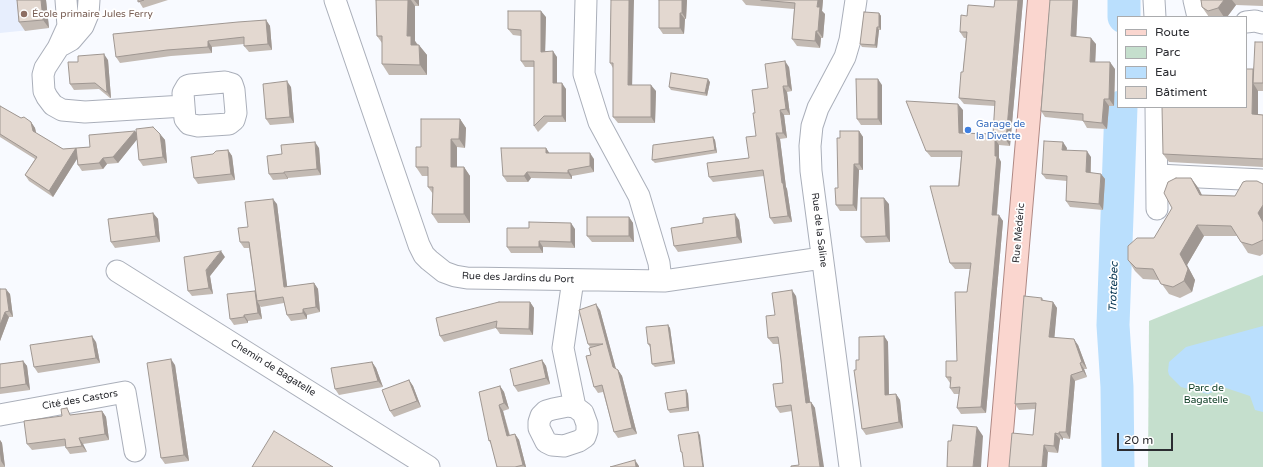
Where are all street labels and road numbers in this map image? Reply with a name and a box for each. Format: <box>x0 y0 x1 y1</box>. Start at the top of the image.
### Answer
street label: Rue de la Saline <box>808 192 830 268</box>
street label: Rue Médéric <box>1010 202 1028 264</box>
street label: Rue des Jardins du Port <box>462 270 574 286</box>
street label: Chemin de Bagatelle <box>228 337 318 399</box>
street label: Cité des Castors <box>41 387 119 413</box>

